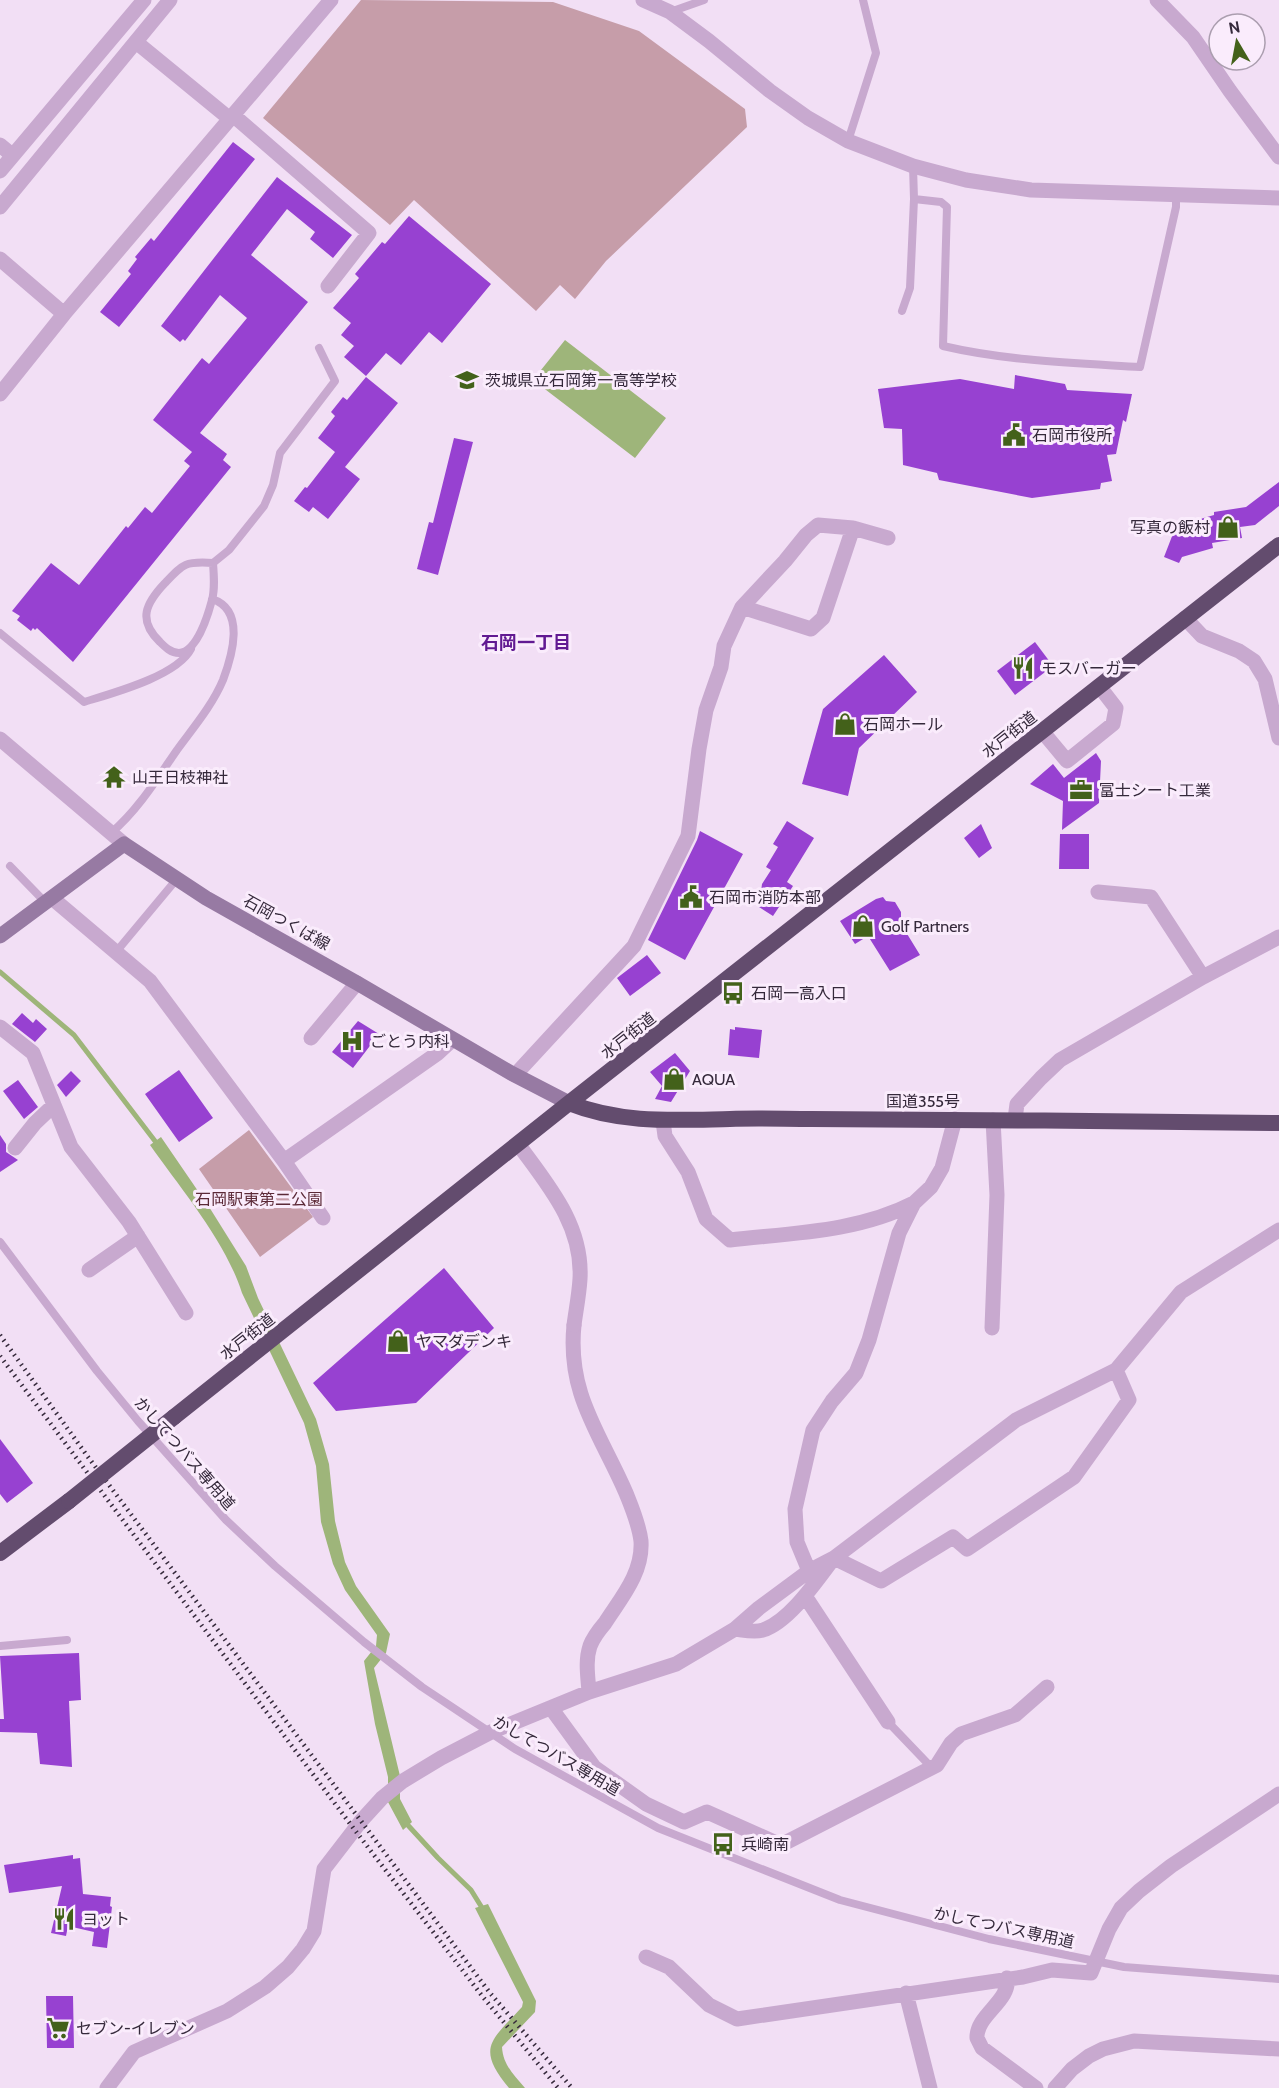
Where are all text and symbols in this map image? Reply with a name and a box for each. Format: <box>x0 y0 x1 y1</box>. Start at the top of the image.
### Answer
north arrow <box>1207 12 1267 72</box>
text: N <box>1227 17 1242 38</box>
school or university icon: 茨城県立石岡第一高等学校 <box>454 367 480 393</box>
place label: 茨城県立石岡第一高等学校 <box>485 371 677 390</box>
public building icon: 石岡市役所 <box>1001 422 1027 448</box>
place label: 石岡市役所 <box>1032 426 1112 445</box>
shop icon: 写真の飯村 <box>1215 514 1241 540</box>
place label: 写真の飯村 <box>1130 518 1210 537</box>
district label: 石岡一丁目 <box>481 632 571 654</box>
restaurant icon: モスバーガー <box>1010 655 1036 681</box>
place label: モスバーガー <box>1041 659 1137 678</box>
street label: 水戸街道 <box>978 707 1040 762</box>
shop icon: 石岡ホール <box>832 711 858 737</box>
place label: 石岡ホール <box>863 715 943 734</box>
temple icon: 山王日枝神社 <box>101 764 127 790</box>
place label: 山王日枝神社 <box>132 768 228 787</box>
office icon: 富士シート工業 <box>1068 777 1094 803</box>
place label: 富士シート工業 <box>1099 781 1211 800</box>
public building icon: 石岡市消防本部 <box>678 884 704 910</box>
place label: 石岡市消防本部 <box>709 888 821 907</box>
street label: 石岡つくば線 <box>240 891 333 954</box>
shop icon: Golf Partners <box>850 913 876 939</box>
place label: Golf Partners <box>881 917 969 936</box>
bus stop icon: 石岡一高入口 <box>720 980 746 1006</box>
place label: 石岡一高入口 <box>751 984 847 1003</box>
street label: 水戸街道 <box>597 1008 659 1063</box>
hospital icon: ごとう内科 <box>339 1028 365 1054</box>
place label: ごとう内科 <box>370 1032 450 1051</box>
shop icon: AQUA <box>661 1066 687 1092</box>
place label: AQUA <box>692 1070 735 1089</box>
street label: 国道355号 <box>886 1092 960 1111</box>
park label: 石岡駅東第二公園 <box>195 1190 323 1209</box>
street label: 水戸街道 <box>216 1309 278 1364</box>
shop icon: ヤマダデンキ <box>385 1328 411 1354</box>
place label: ヤマダデンキ <box>416 1332 512 1351</box>
street label: かしてつバス専用道 <box>130 1393 239 1514</box>
street label: かしてつバス専用道 <box>490 1711 624 1799</box>
bus stop icon: 兵崎南 <box>710 1831 736 1857</box>
place label: 兵崎南 <box>741 1835 789 1854</box>
street label: かしてつバス専用道 <box>932 1903 1076 1952</box>
restaurant icon: ヨット <box>51 1906 77 1932</box>
place label: ヨット <box>82 1910 130 1929</box>
supermarket icon: セブン-イレブン <box>45 2015 71 2041</box>
place label: セブン-イレブン <box>76 2019 195 2038</box>

